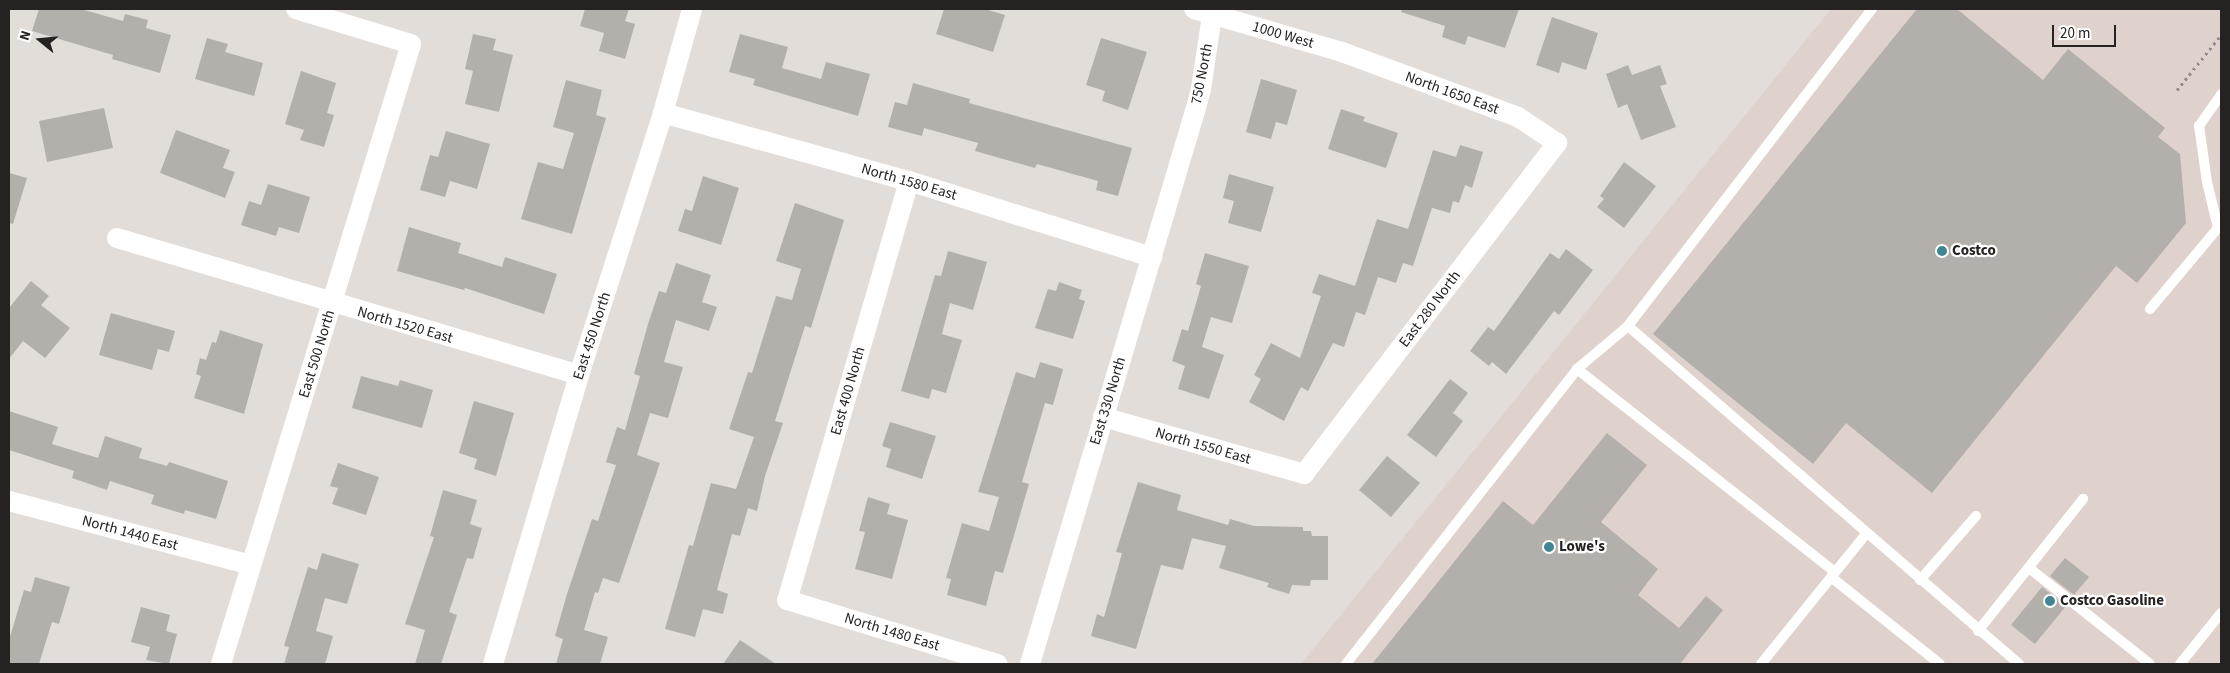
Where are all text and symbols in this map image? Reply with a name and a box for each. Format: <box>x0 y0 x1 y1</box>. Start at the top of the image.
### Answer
north arrow <box>15 15 65 65</box>
scale bar <box>2055 15 2119 47</box>
street label: 1000 West <box>1250 18 1316 52</box>
text: 20 m <box>2060 23 2090 44</box>
text: N <box>15 28 37 43</box>
street label: 750 North <box>1187 42 1217 106</box>
street label: North 1650 East <box>1403 68 1501 118</box>
street label: North 1580 East <box>859 160 959 204</box>
place label: Costco <box>1952 242 1996 260</box>
marker: Costco <box>1936 245 1948 257</box>
street label: East 280 North <box>1395 267 1465 351</box>
street label: East 450 North <box>569 290 615 382</box>
street label: North 1520 East <box>355 303 455 347</box>
street label: East 500 North <box>295 308 339 400</box>
street label: East 400 North <box>827 345 869 437</box>
street label: East 330 North <box>1086 355 1130 447</box>
street label: North 1550 East <box>1153 424 1253 468</box>
street label: North 1440 East <box>80 512 180 554</box>
place label: Lowe's <box>1559 538 1605 556</box>
marker: Lowe's <box>1543 541 1555 553</box>
place label: Costco Gasoline <box>2060 592 2164 610</box>
marker: Costco Gasoline <box>2044 595 2056 607</box>
street label: North 1480 East <box>842 609 942 655</box>

